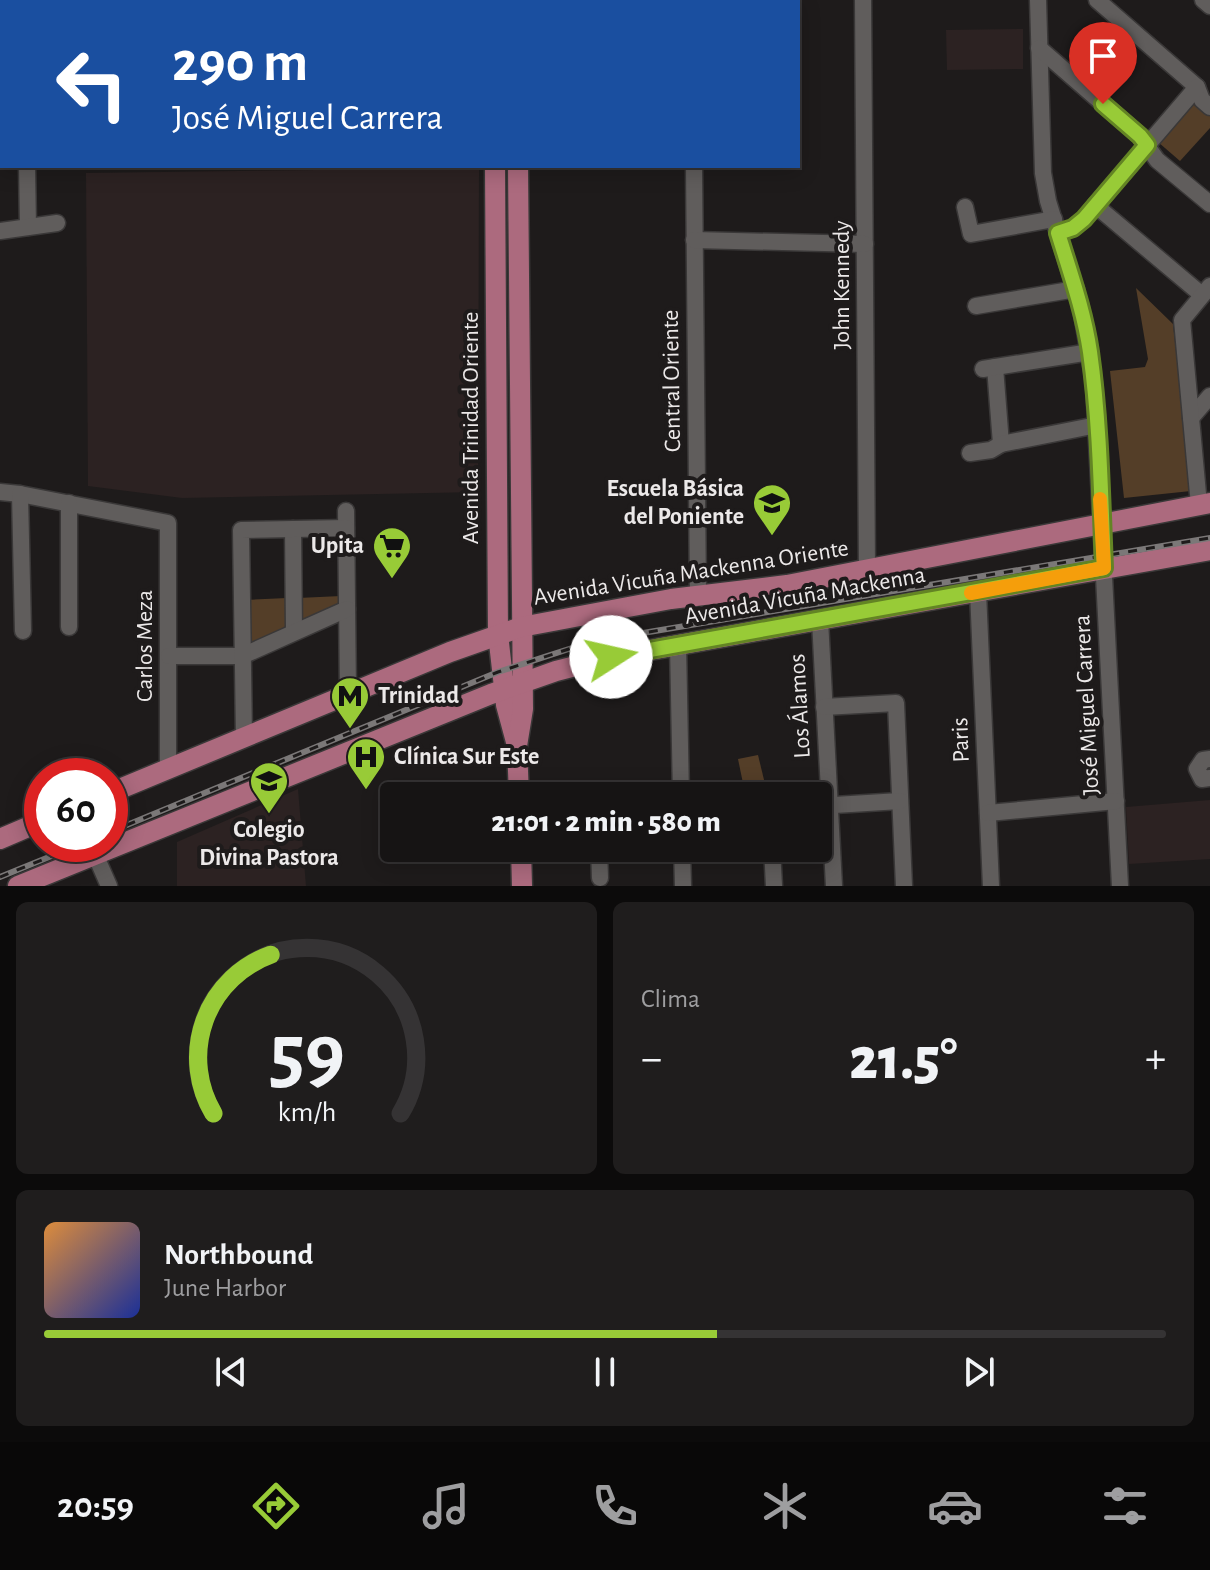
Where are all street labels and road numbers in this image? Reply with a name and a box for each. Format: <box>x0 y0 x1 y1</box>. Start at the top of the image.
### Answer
street label: John Kennedy <box>830 220 854 350</box>
street label: Central Oriente <box>659 310 685 452</box>
street label: Avenida Trinidad Oriente <box>459 312 483 544</box>
street label: Avenida Vicuña Mackenna Oriente <box>531 534 851 612</box>
street label: Avenida Vicuña Mackenna <box>682 561 928 631</box>
street label: Carlos Meza <box>133 590 157 702</box>
street label: José Miguel Carrera <box>1070 614 1104 796</box>
street label: Los Álamos <box>783 653 815 759</box>
street label: Paris <box>948 717 974 763</box>

